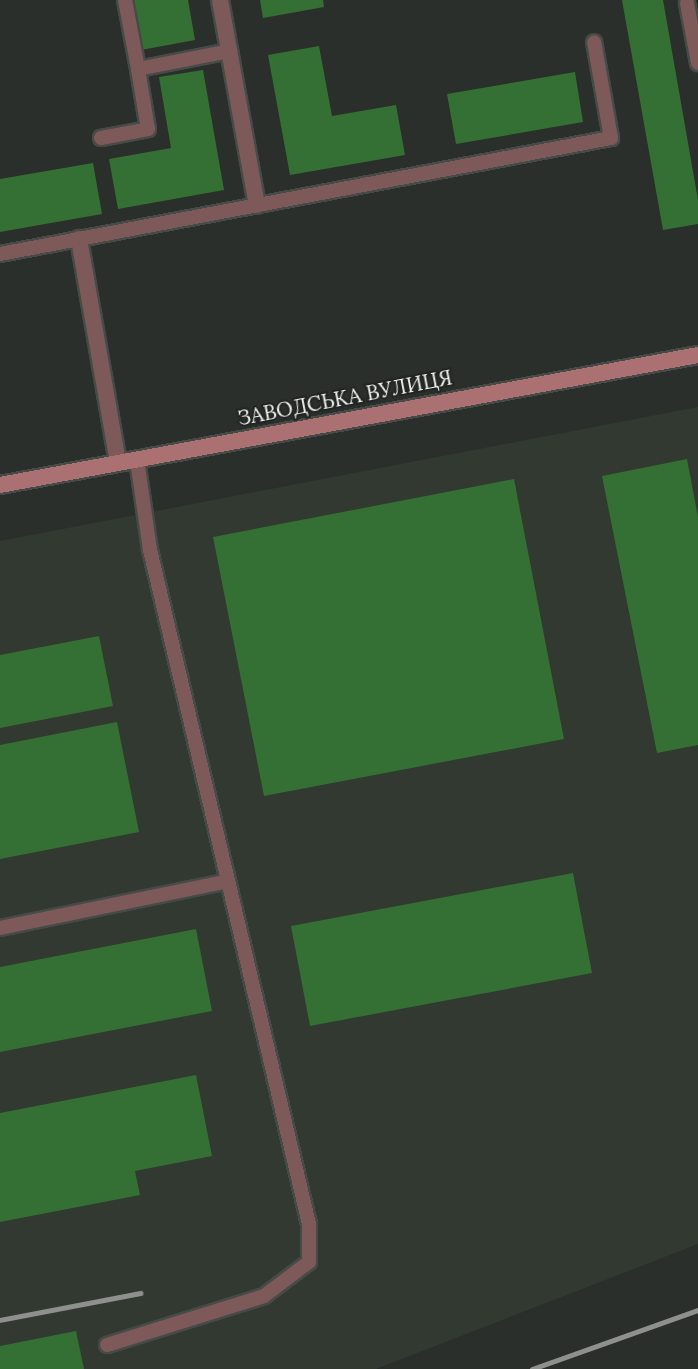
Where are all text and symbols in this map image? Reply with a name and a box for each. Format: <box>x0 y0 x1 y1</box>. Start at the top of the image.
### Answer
street label: ЗАВОДСЬКА ВУЛИЦЯ <box>236 365 454 431</box>

